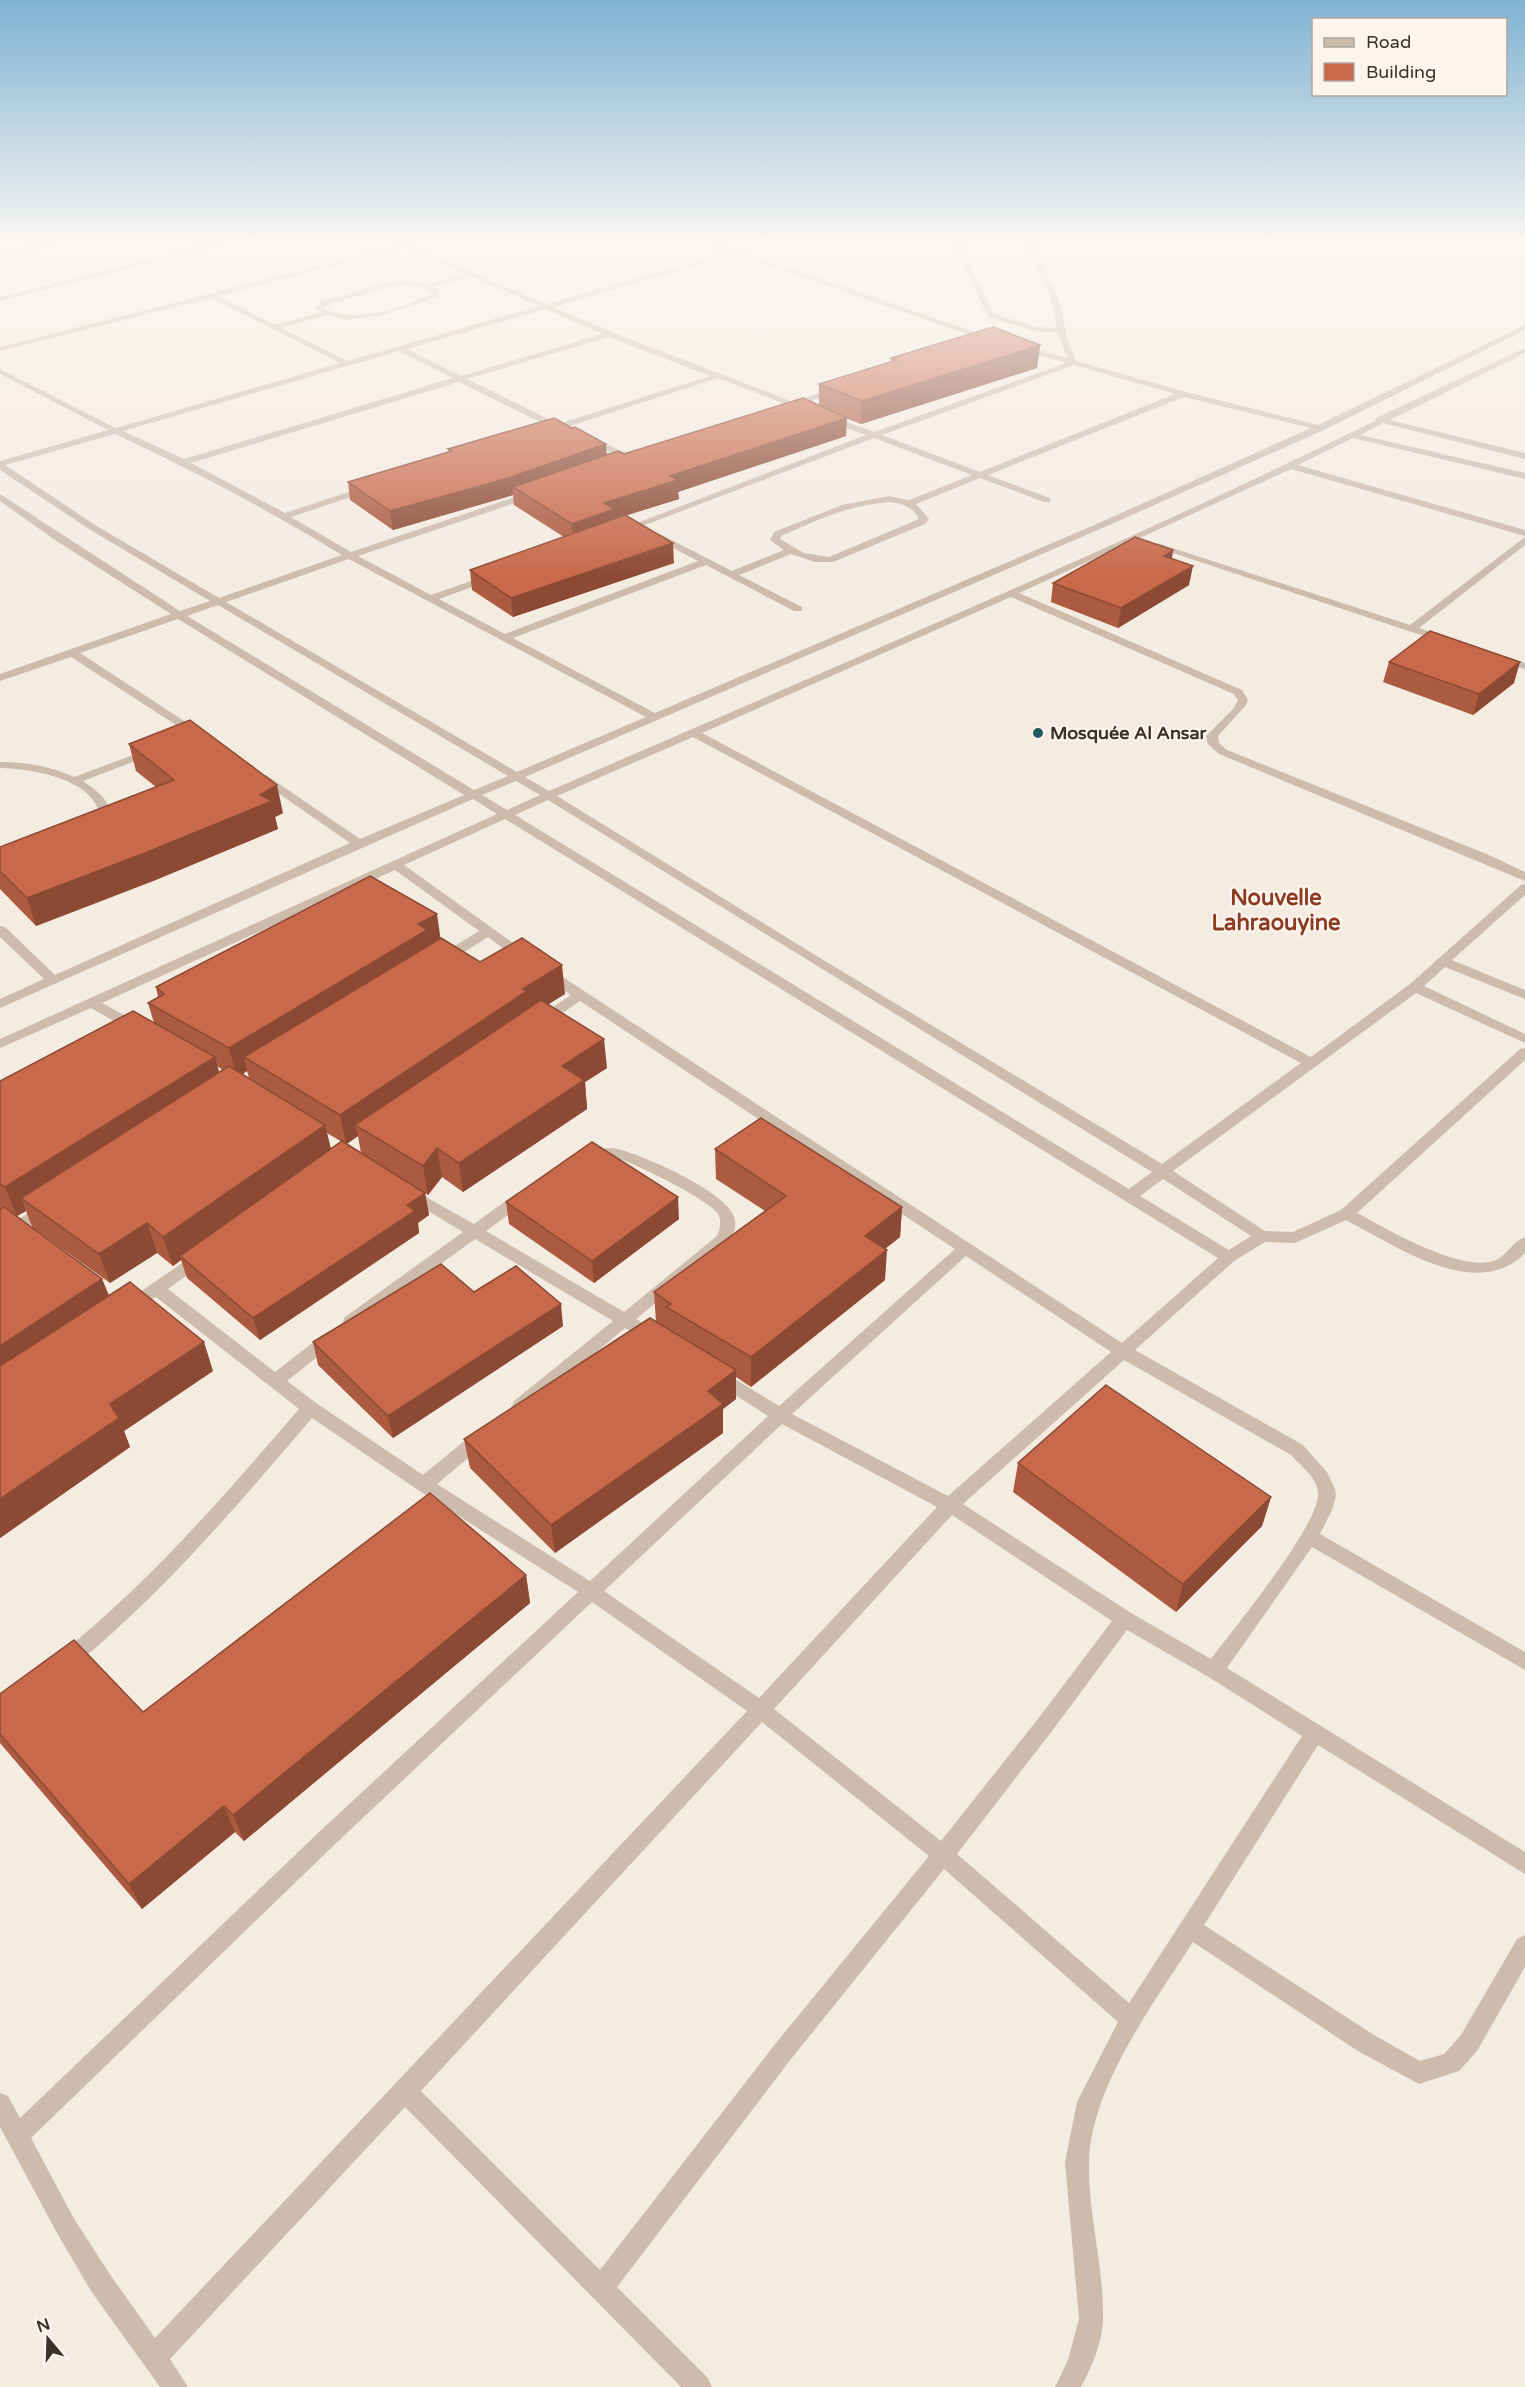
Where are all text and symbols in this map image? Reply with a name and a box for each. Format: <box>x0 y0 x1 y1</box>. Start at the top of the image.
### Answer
legend <box>1312 18 1507 96</box>
text: Road <box>1366 31 1411 53</box>
text: Building <box>1366 61 1436 83</box>
place label: Mosquée Al Ansar <box>1050 722 1208 744</box>
marker: Mosquée Al Ansar <box>1031 726 1045 740</box>
district label: Nouvelle Lahraouyine <box>1211 885 1341 936</box>
north arrow <box>18 2309 78 2369</box>
text: N <box>34 2314 53 2337</box>

